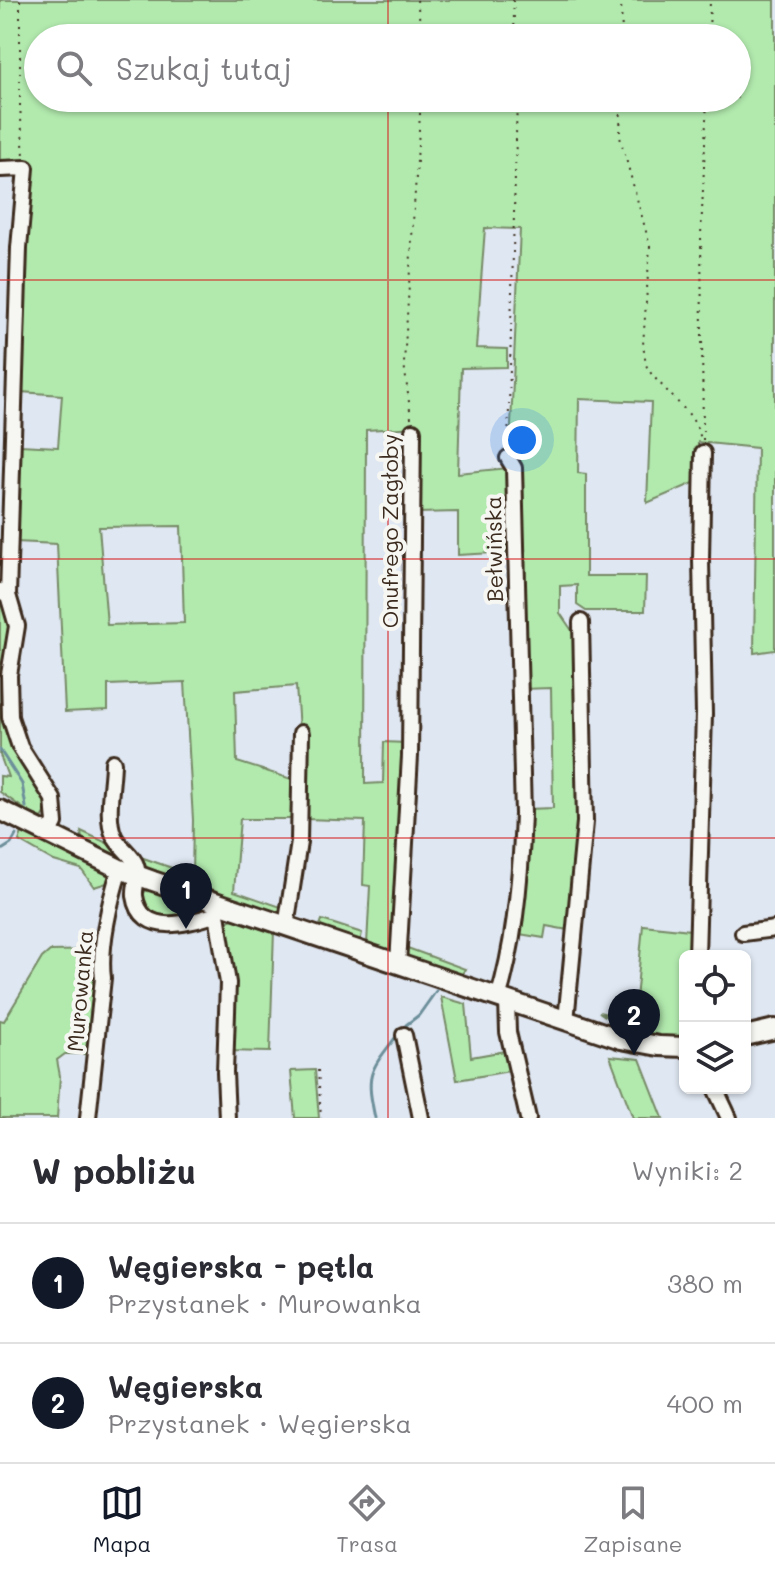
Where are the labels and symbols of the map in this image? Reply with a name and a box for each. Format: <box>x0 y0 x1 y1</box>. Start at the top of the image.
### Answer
your location <box>502 420 542 460</box>
street label: Onufrego Zagłoby <box>375 434 404 628</box>
street label: Bełwińska <box>478 496 509 602</box>
pin: 1 <box>160 863 212 929</box>
street label: Murowanka <box>60 929 99 1053</box>
pin: 2 <box>608 989 660 1055</box>

